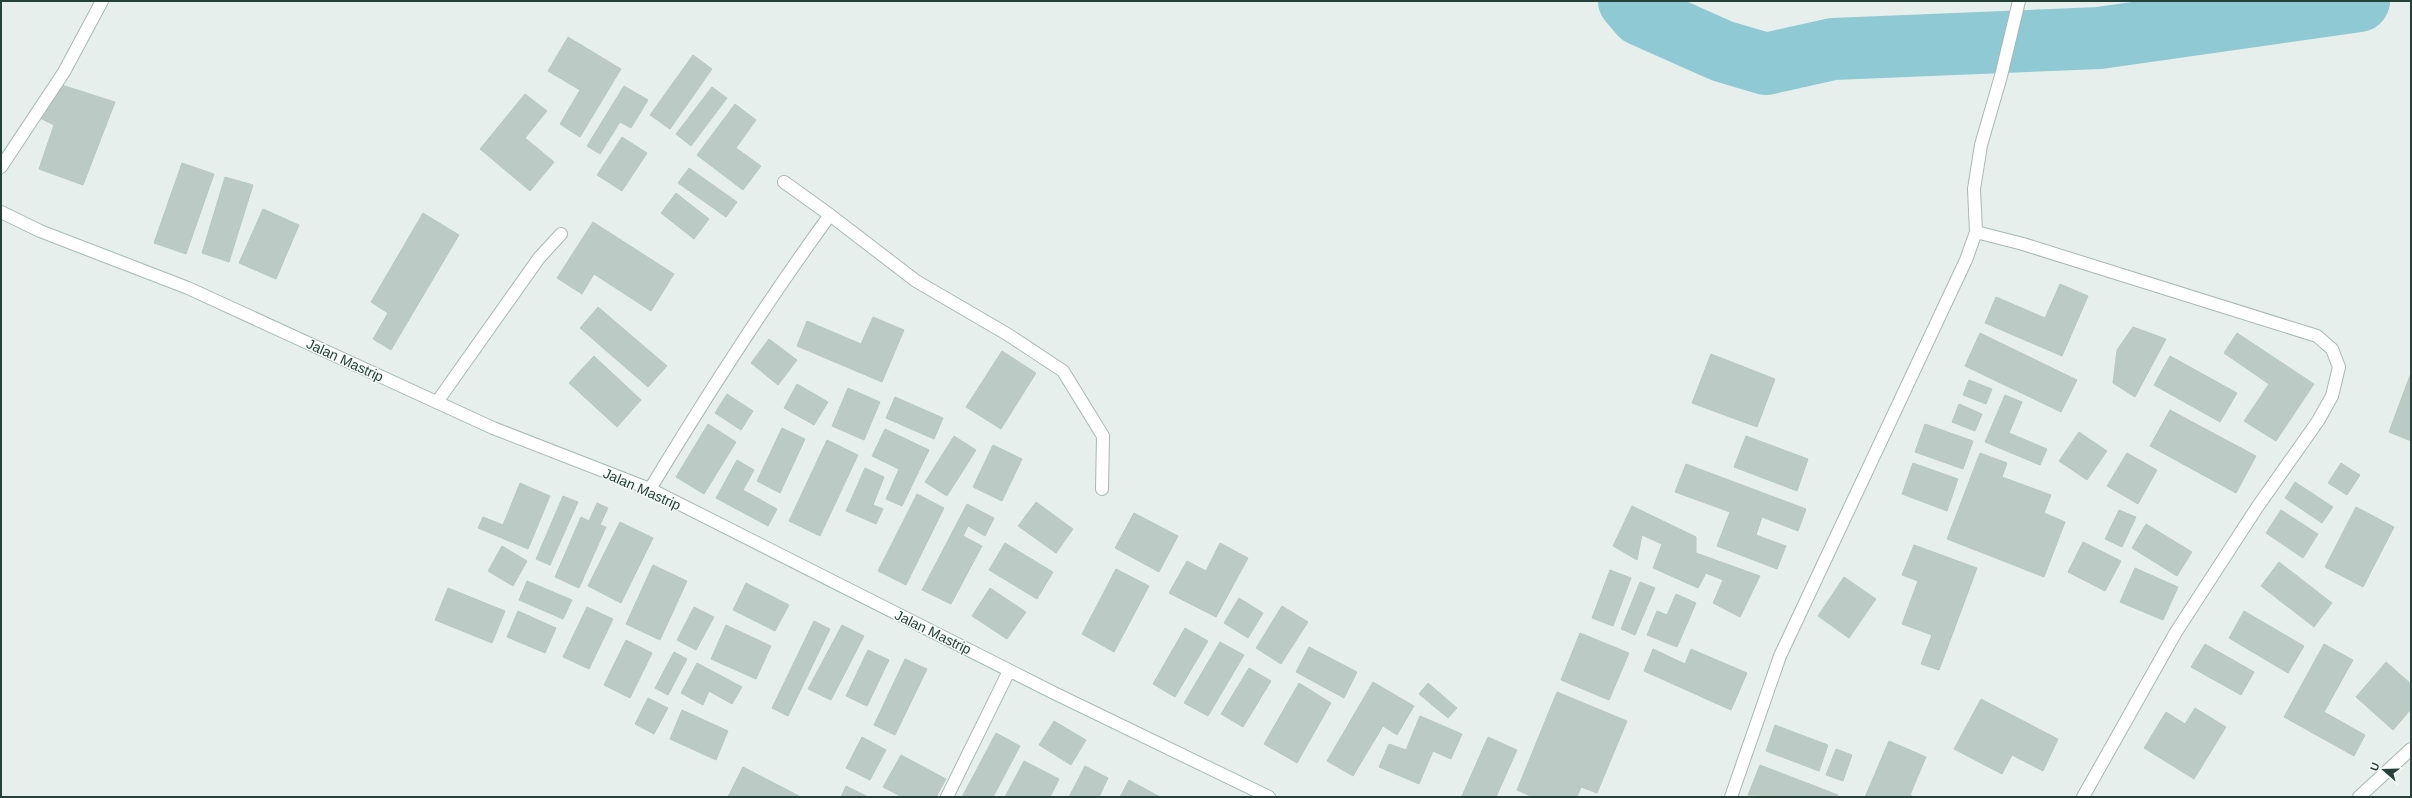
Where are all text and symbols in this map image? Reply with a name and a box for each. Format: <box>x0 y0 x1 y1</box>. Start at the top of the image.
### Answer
street label: Jalan Mastrip <box>304 335 386 385</box>
street label: Jalan Mastrip <box>601 465 683 513</box>
street label: Jalan Mastrip <box>892 607 974 658</box>
north arrow <box>2364 750 2404 790</box>
text: U <box>2368 761 2382 772</box>

